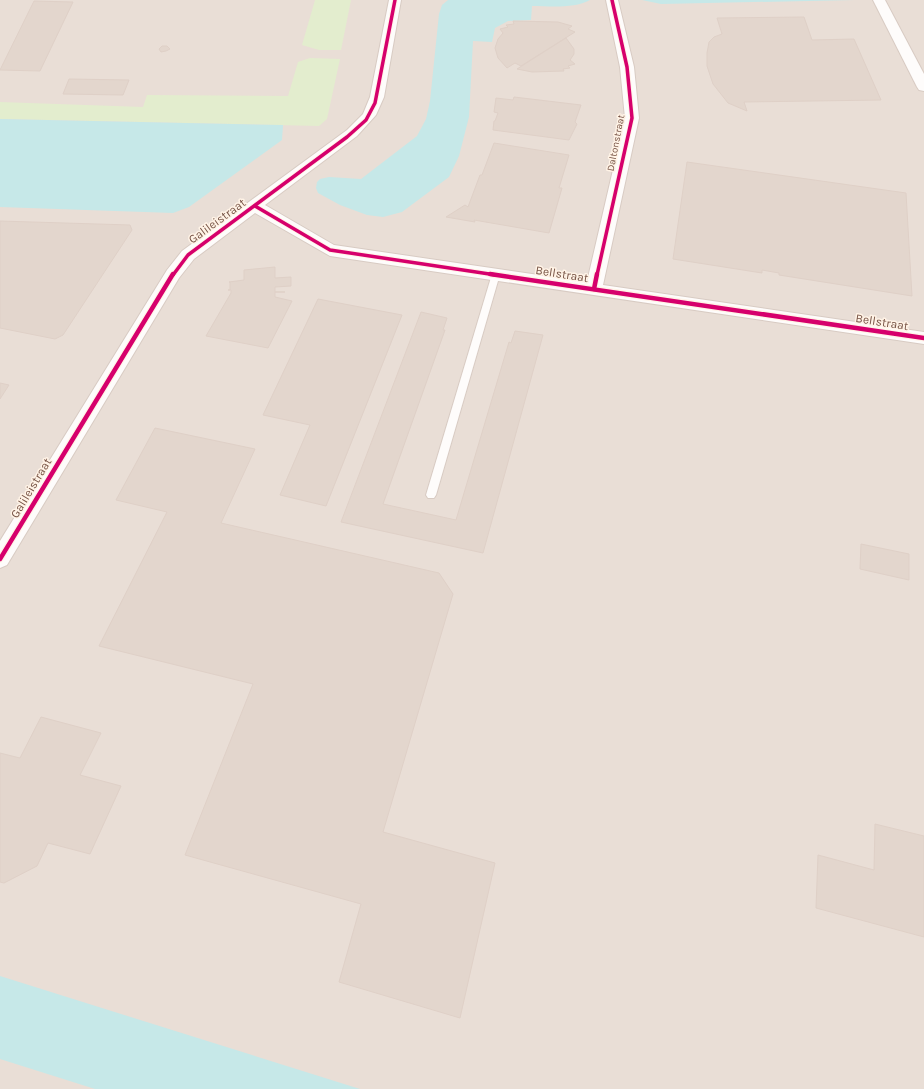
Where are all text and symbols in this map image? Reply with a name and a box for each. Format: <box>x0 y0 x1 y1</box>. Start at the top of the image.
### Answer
street label: Daltonstraat <box>605 113 627 172</box>
street label: Galileistraat <box>186 195 249 246</box>
street label: Bellstraat <box>535 263 590 285</box>
street label: Bellstraat <box>855 311 910 333</box>
street label: Galileistraat <box>8 455 55 520</box>

